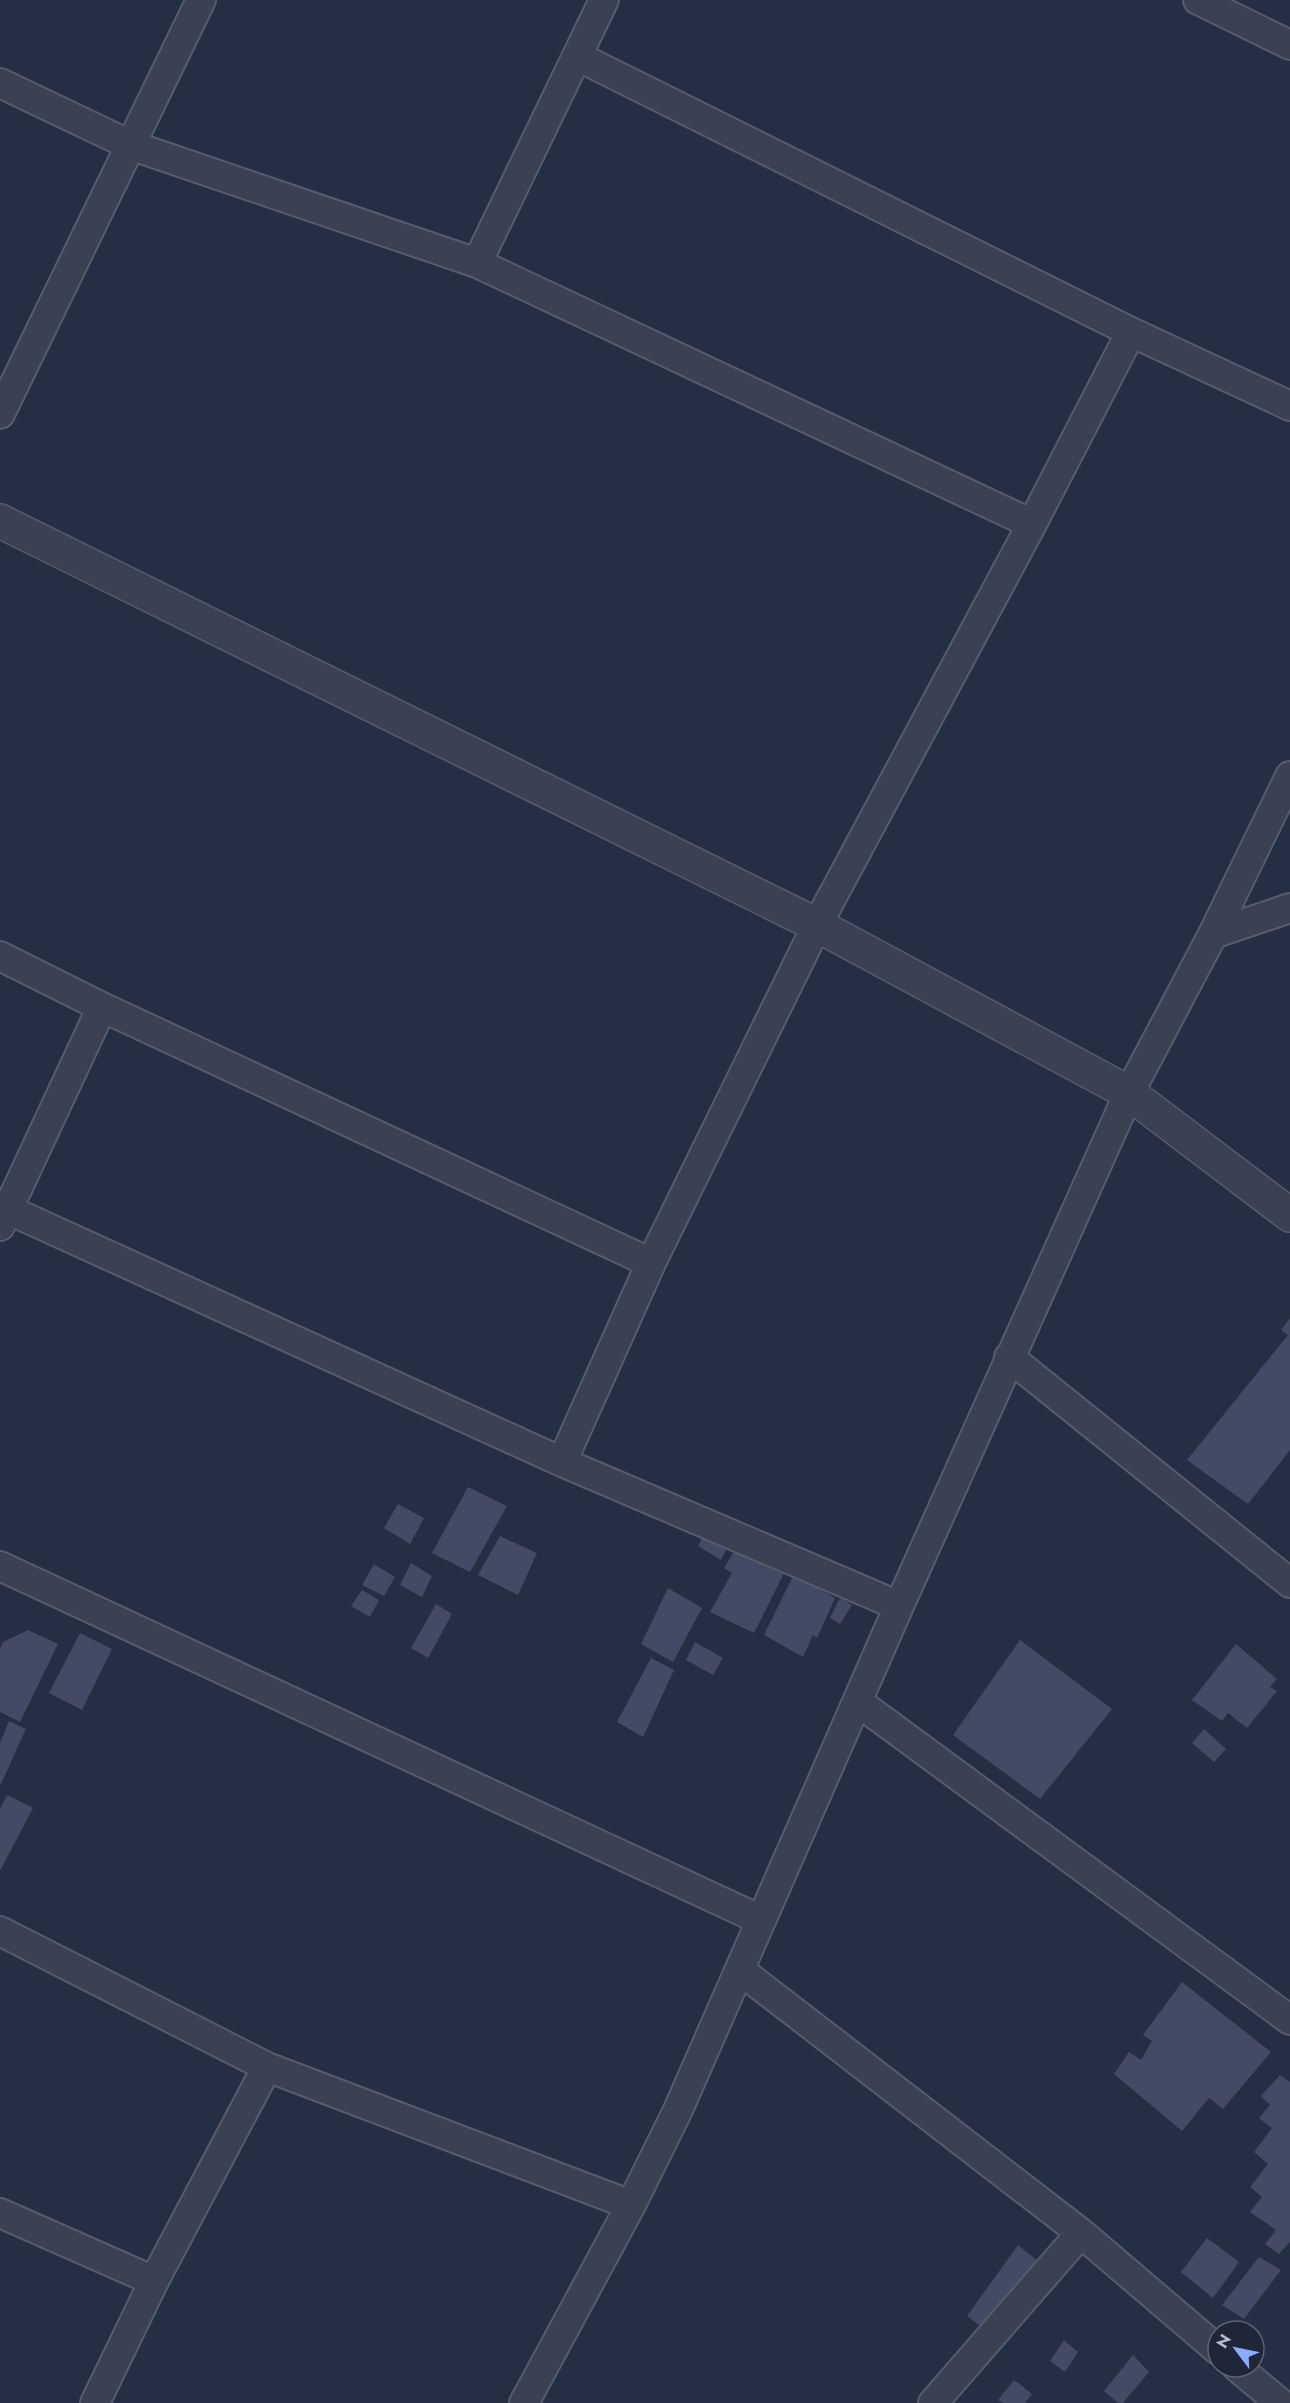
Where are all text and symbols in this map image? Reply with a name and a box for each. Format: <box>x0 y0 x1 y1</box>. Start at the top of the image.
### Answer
north arrow <box>1206 2319 1266 2379</box>
text: N <box>1211 2330 1237 2353</box>

